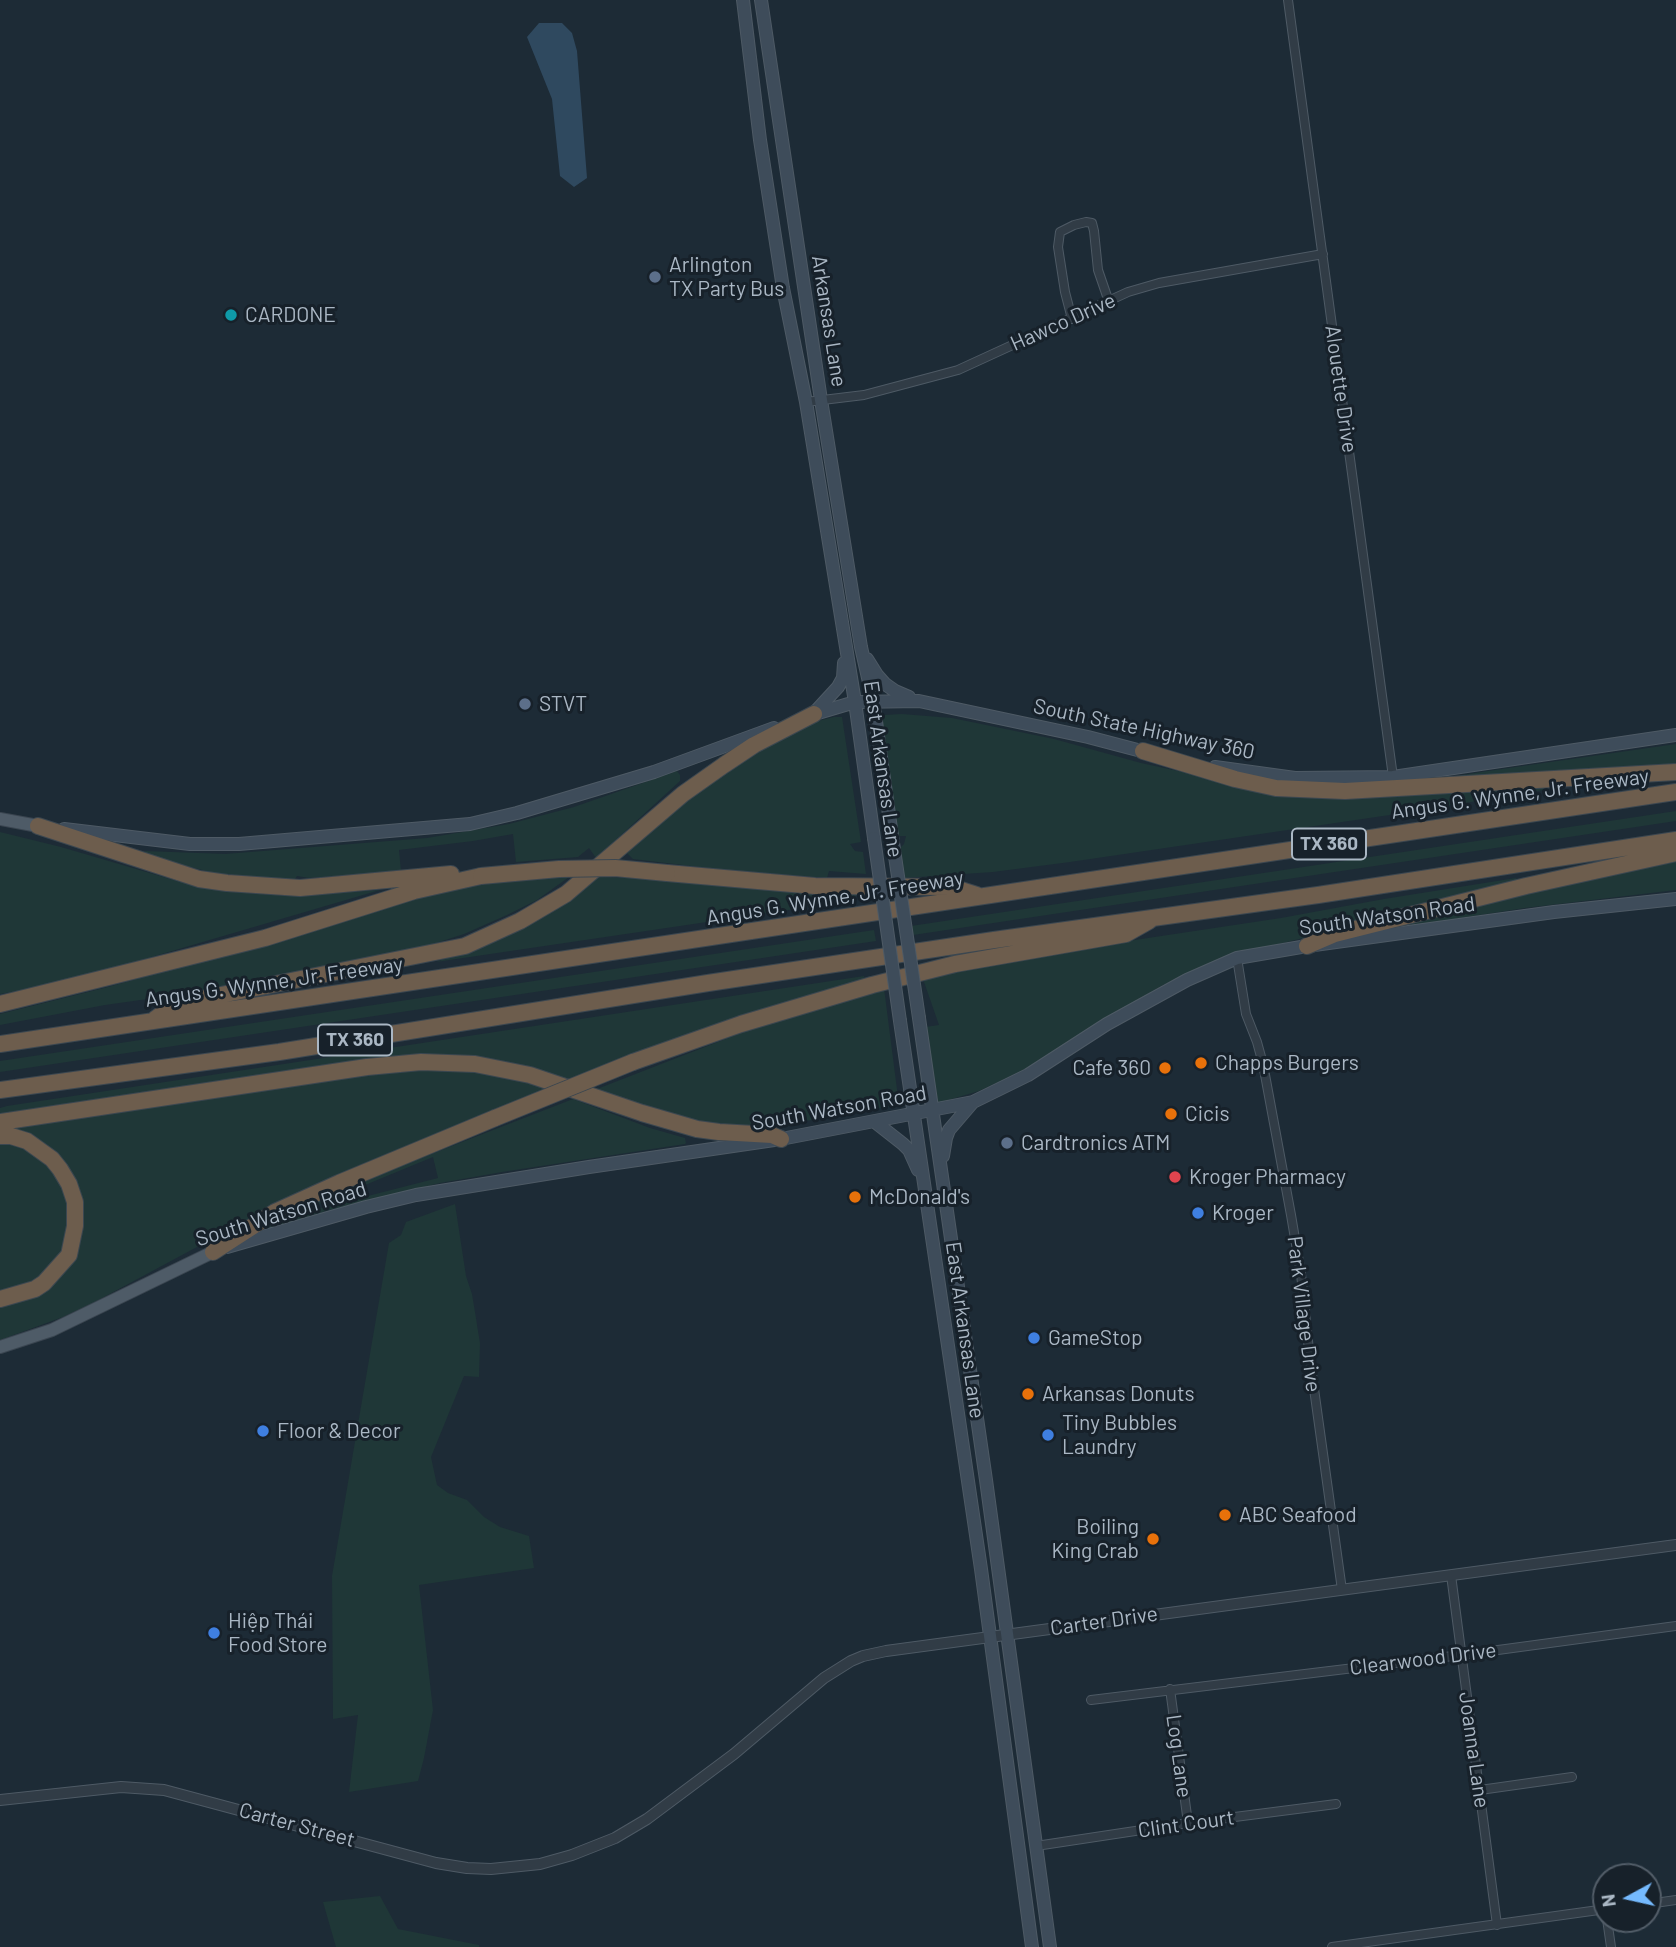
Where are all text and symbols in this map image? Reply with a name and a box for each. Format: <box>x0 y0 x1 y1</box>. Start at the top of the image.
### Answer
place label: Arlington TX Party Bus <box>669 252 784 302</box>
street label: Arkansas Lane <box>806 253 852 389</box>
marker: Arlington TX Party Bus <box>647 269 663 285</box>
street label: Hawco Drive <box>1007 288 1119 356</box>
place label: CARDONE <box>245 302 336 328</box>
marker: CARDONE <box>223 307 239 323</box>
street label: Alouette Drive <box>1320 324 1362 454</box>
street label: East Arkansas Lane <box>858 679 908 859</box>
place label: STVT <box>539 691 587 717</box>
street label: South State Highway 360 <box>1031 693 1257 765</box>
marker: STVT <box>517 696 533 712</box>
street label: Angus G. Wynne, Jr. Freeway <box>1389 763 1651 825</box>
road number: TX 360 <box>1292 828 1366 860</box>
street label: Angus G. Wynne, Jr. Freeway <box>705 865 965 931</box>
street label: South Watson Road <box>1297 891 1477 941</box>
street label: Angus G. Wynne, Jr. Freeway <box>143 951 405 1013</box>
road number: TX 360 <box>318 1024 392 1056</box>
place label: Chapps Burgers <box>1215 1050 1359 1076</box>
place label: Cafe 360 <box>1072 1055 1151 1081</box>
marker: Chapps Burgers <box>1193 1055 1209 1071</box>
marker: Cafe 360 <box>1157 1060 1173 1076</box>
street label: South Watson Road <box>749 1080 929 1136</box>
place label: Cicis <box>1185 1101 1229 1127</box>
marker: Cicis <box>1163 1106 1179 1122</box>
place label: Cardtronics ATM <box>1021 1130 1170 1156</box>
marker: Cardtronics ATM <box>999 1135 1015 1151</box>
place label: Kroger Pharmacy <box>1189 1164 1346 1190</box>
marker: Kroger Pharmacy <box>1167 1169 1183 1185</box>
street label: South Watson Road <box>193 1176 369 1252</box>
place label: McDonald's <box>869 1184 970 1210</box>
marker: McDonald's <box>847 1189 863 1205</box>
place label: Kroger <box>1212 1200 1274 1226</box>
marker: Kroger <box>1190 1205 1206 1221</box>
street label: Park Village Drive <box>1282 1235 1326 1393</box>
street label: East Arkansas Lane <box>940 1240 990 1420</box>
place label: GameStop <box>1048 1325 1142 1351</box>
marker: GameStop <box>1026 1330 1042 1346</box>
place label: Arkansas Donuts <box>1042 1381 1195 1407</box>
marker: Arkansas Donuts <box>1020 1386 1036 1402</box>
place label: Tiny Bubbles Laundry <box>1062 1410 1177 1460</box>
place label: Floor & Decor <box>277 1418 401 1444</box>
marker: Floor & Decor <box>255 1423 271 1439</box>
marker: Tiny Bubbles Laundry <box>1040 1427 1056 1443</box>
place label: ABC Seafood <box>1239 1502 1357 1528</box>
marker: ABC Seafood <box>1217 1507 1233 1523</box>
place label: Boiling King Crab <box>1052 1514 1139 1564</box>
marker: Boiling King Crab <box>1145 1531 1161 1547</box>
street label: Carter Drive <box>1049 1601 1159 1641</box>
place label: Hiệp Thái Food Store <box>228 1608 327 1658</box>
marker: Hiệp Thái Food Store <box>206 1625 222 1641</box>
street label: Clearwood Drive <box>1348 1637 1498 1681</box>
street label: Joanna Lane <box>1453 1690 1495 1810</box>
street label: Log Lane <box>1161 1713 1197 1799</box>
street label: Carter Street <box>236 1797 358 1853</box>
street label: Clint Court <box>1136 1805 1236 1843</box>
north arrow <box>1592 1863 1662 1933</box>
text: N <box>1595 1893 1620 1909</box>

